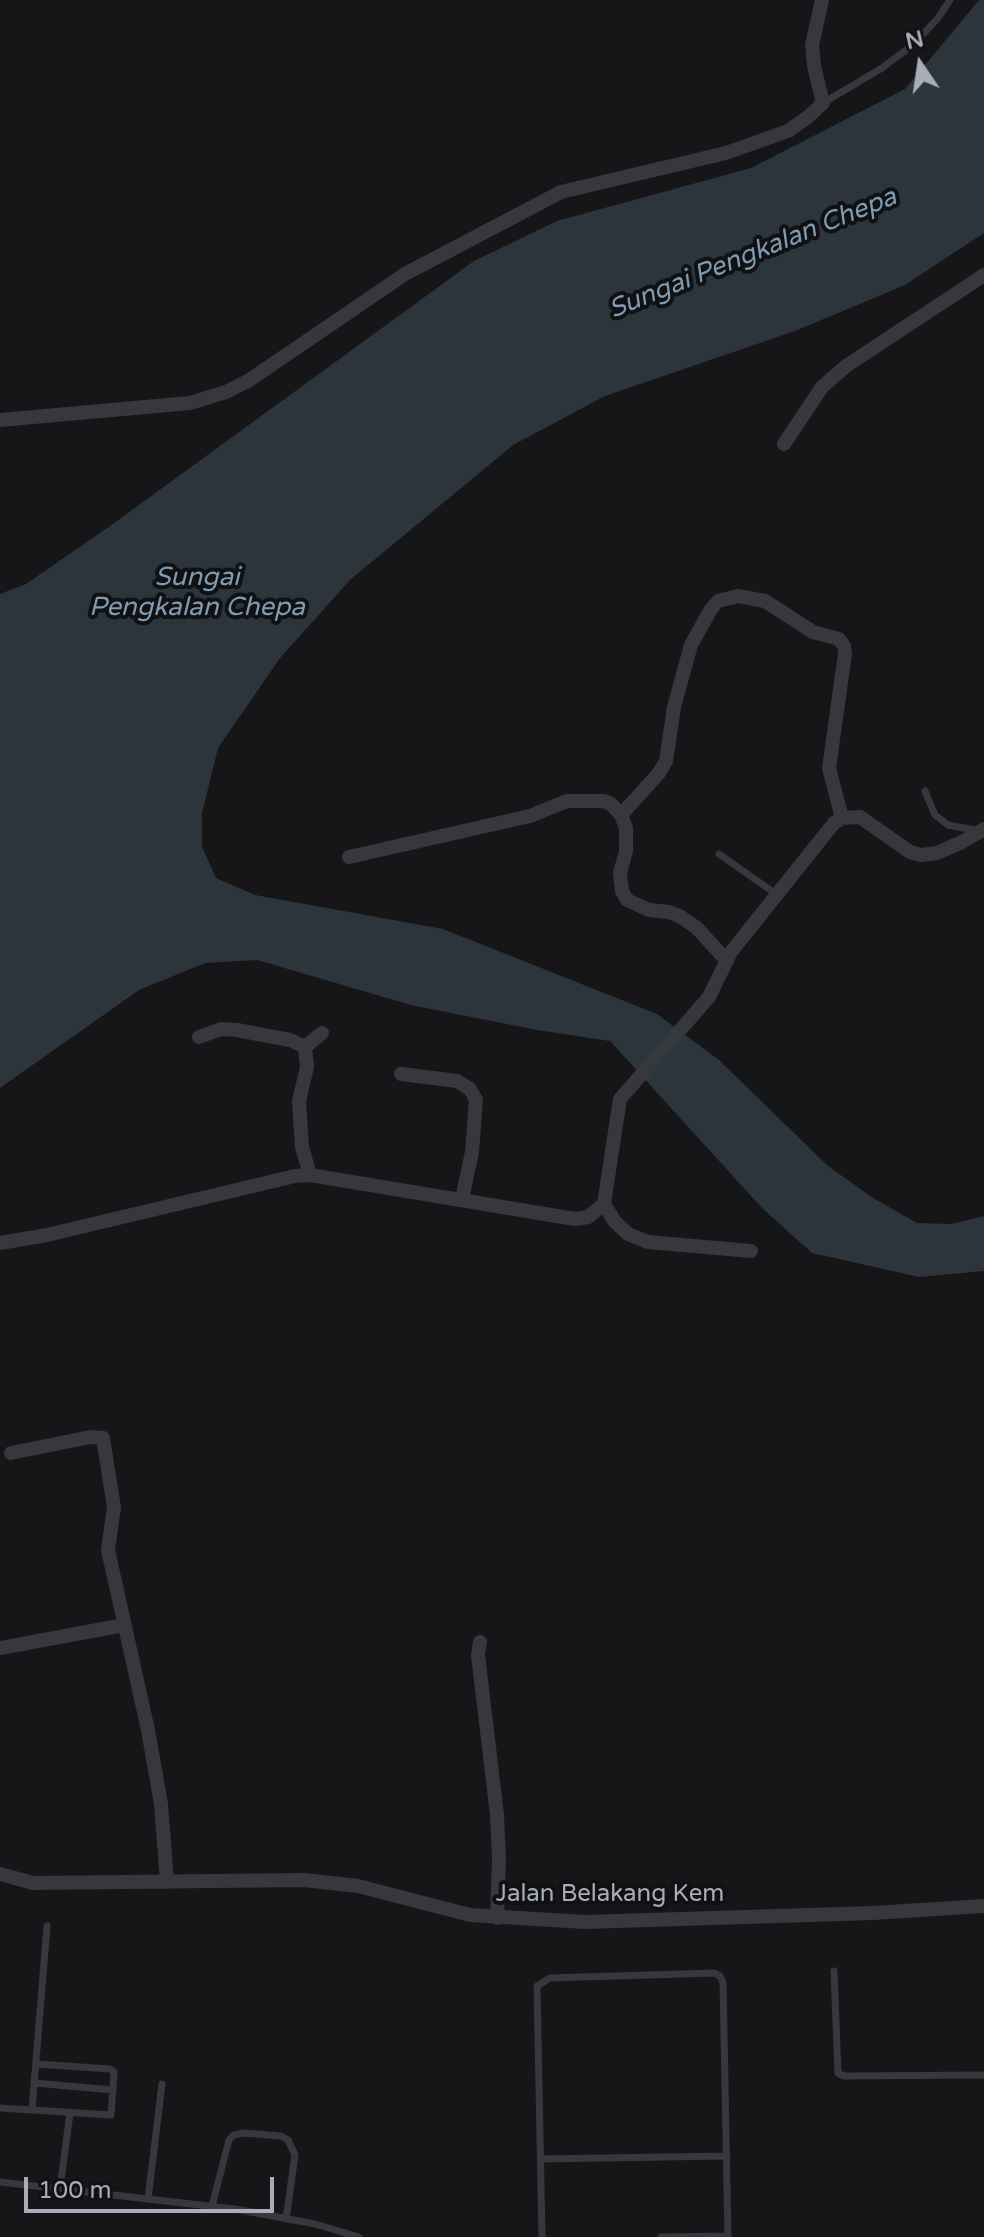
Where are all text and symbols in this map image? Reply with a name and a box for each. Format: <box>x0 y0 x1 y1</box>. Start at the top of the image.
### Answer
north arrow <box>880 24 960 104</box>
text: N <box>903 26 926 55</box>
water label: Sungai Pengkalan Chepa <box>605 182 901 326</box>
water label: Sungai Pengkalan Chepa <box>89 562 305 624</box>
street label: Jalan Belakang Kem <box>496 1881 724 1909</box>
scale bar <box>28 2161 278 2211</box>
text: 100 m <box>38 2176 112 2205</box>

